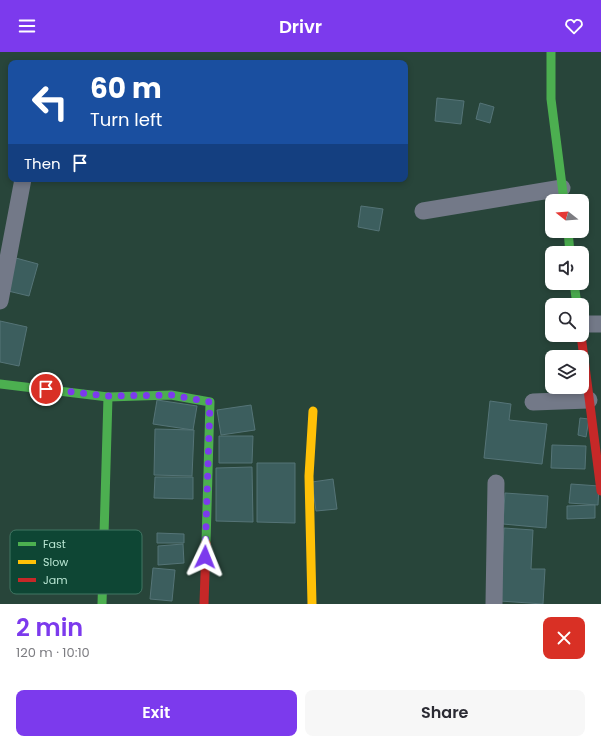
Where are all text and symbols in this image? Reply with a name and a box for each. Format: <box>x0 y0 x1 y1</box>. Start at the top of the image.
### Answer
text: Drivr <box>279 14 322 39</box>
icon: menu <box>16 15 38 37</box>
icon: heart <box>563 15 585 37</box>
text: 60 m <box>90 69 162 108</box>
icon: left <box>24 76 76 128</box>
text: Turn left <box>90 107 162 132</box>
icon: arrive <box>69 152 91 174</box>
text: Then <box>24 153 61 174</box>
north arrow <box>545 194 589 238</box>
map controls <box>545 194 589 394</box>
button: sound <box>545 246 589 290</box>
button: search <box>545 298 589 342</box>
button: layers <box>545 350 589 394</box>
pin <box>29 372 63 406</box>
icon: arrive <box>35 378 57 400</box>
legend <box>10 530 142 594</box>
text: Fast <box>43 536 66 552</box>
position arrow <box>184 536 226 578</box>
text: Slow <box>43 554 68 570</box>
text: Jam <box>43 572 68 588</box>
text: 2 min <box>16 611 83 644</box>
button: close <box>543 617 585 659</box>
text: 120 m · 10:10 <box>16 643 90 662</box>
button: Exit <box>16 690 297 736</box>
button: Share <box>305 690 585 736</box>

